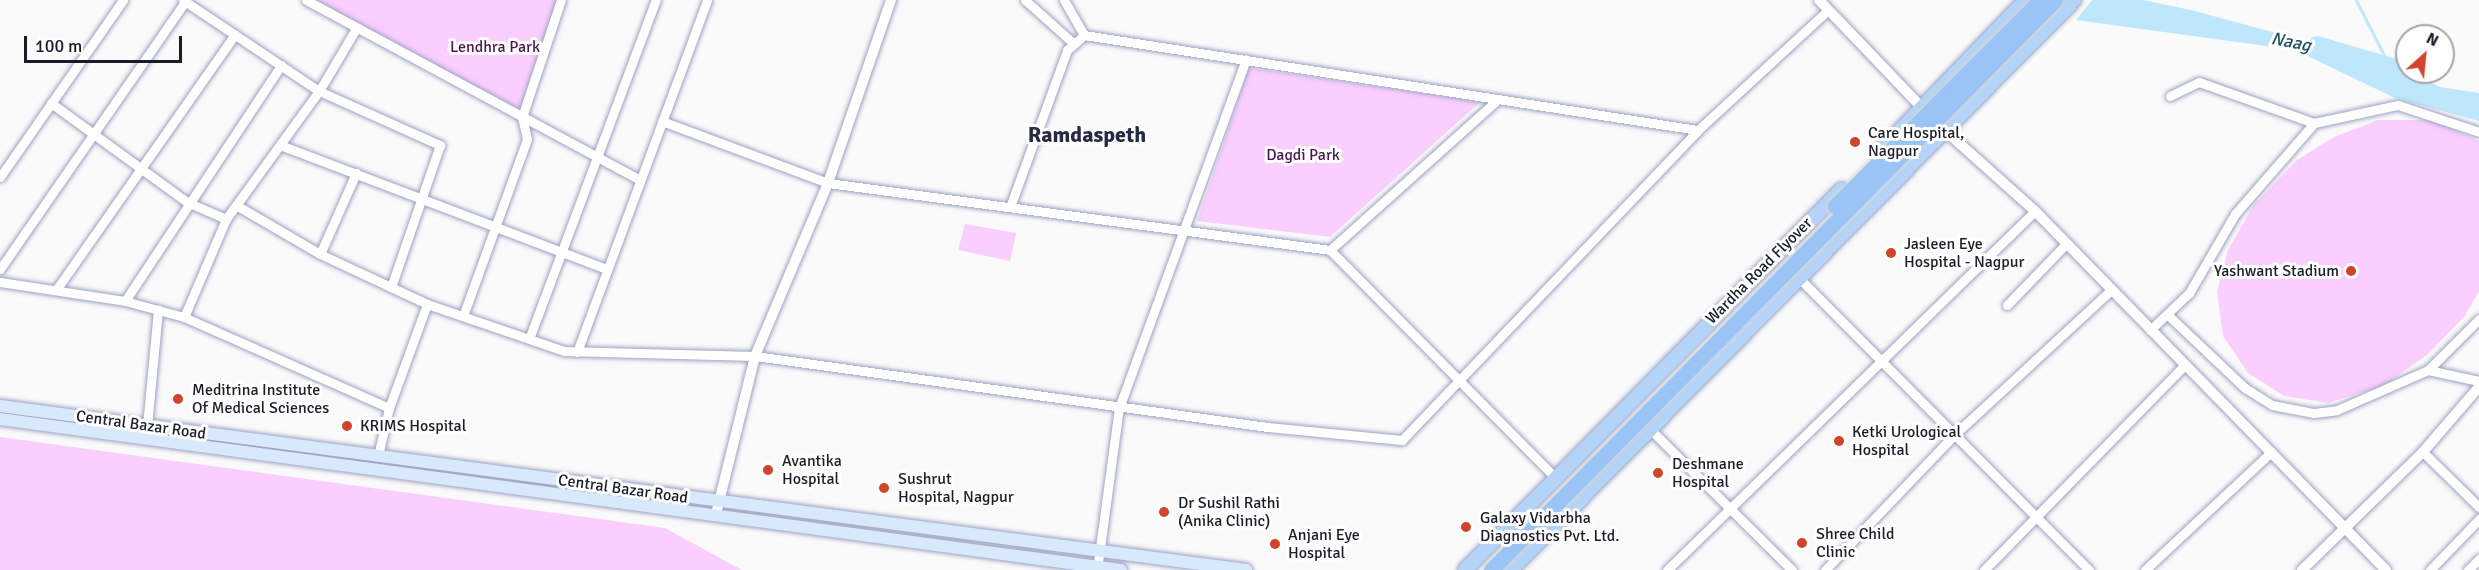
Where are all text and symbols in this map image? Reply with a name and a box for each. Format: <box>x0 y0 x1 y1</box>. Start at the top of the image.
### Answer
scale bar <box>27 24 184 62</box>
north arrow <box>2395 24 2455 84</box>
water label: Naag <box>2269 28 2313 56</box>
text: N <box>2423 28 2442 51</box>
text: 100 m <box>35 35 82 57</box>
park label: Lendhra Park <box>450 37 540 57</box>
district label: Ramdaspeth <box>1028 122 1146 148</box>
place label: Care Hospital, Nagpur <box>1868 123 1964 161</box>
marker: Care Hospital, Nagpur <box>1846 133 1864 151</box>
park label: Dagdi Park <box>1266 145 1340 165</box>
street label: Wardha Road Flyover <box>1702 214 1816 328</box>
place label: Jasleen Eye Hospital - Nagpur <box>1904 234 2024 272</box>
marker: Jasleen Eye Hospital - Nagpur <box>1882 244 1900 262</box>
place label: Yashwant Stadium <box>2214 261 2339 281</box>
marker: Yashwant Stadium <box>2344 264 2358 278</box>
place label: Meditrina Institute Of Medical Sciences <box>192 380 329 418</box>
marker: Meditrina Institute Of Medical Sciences <box>169 390 187 408</box>
street label: Central Bazar Road <box>75 406 207 444</box>
place label: KRIMS Hospital <box>360 416 466 436</box>
marker: KRIMS Hospital <box>338 417 356 435</box>
place label: Ketki Urological Hospital <box>1852 422 1961 460</box>
marker: Ketki Urological Hospital <box>1830 432 1848 450</box>
place label: Avantika Hospital <box>782 451 842 489</box>
place label: Deshmane Hospital <box>1672 454 1744 492</box>
marker: Avantika Hospital <box>759 461 777 479</box>
marker: Deshmane Hospital <box>1649 464 1667 482</box>
place label: Sushrut Hospital, Nagpur <box>898 469 1014 507</box>
street label: Central Bazar Road <box>557 470 689 508</box>
marker: Sushrut Hospital, Nagpur <box>875 479 893 497</box>
place label: Dr Sushil Rathi (Anika Clinic) <box>1178 493 1280 531</box>
marker: Dr Sushil Rathi (Anika Clinic) <box>1155 503 1173 521</box>
place label: Galaxy Vidarbha Diagnostics Pvt. Ltd. <box>1480 508 1619 546</box>
marker: Galaxy Vidarbha Diagnostics Pvt. Ltd. <box>1457 518 1475 536</box>
place label: Shree Child Clinic <box>1816 524 1895 562</box>
place label: Anjani Eye Hospital <box>1288 525 1360 563</box>
marker: Shree Child Clinic <box>1793 534 1811 552</box>
marker: Anjani Eye Hospital <box>1266 535 1284 553</box>

